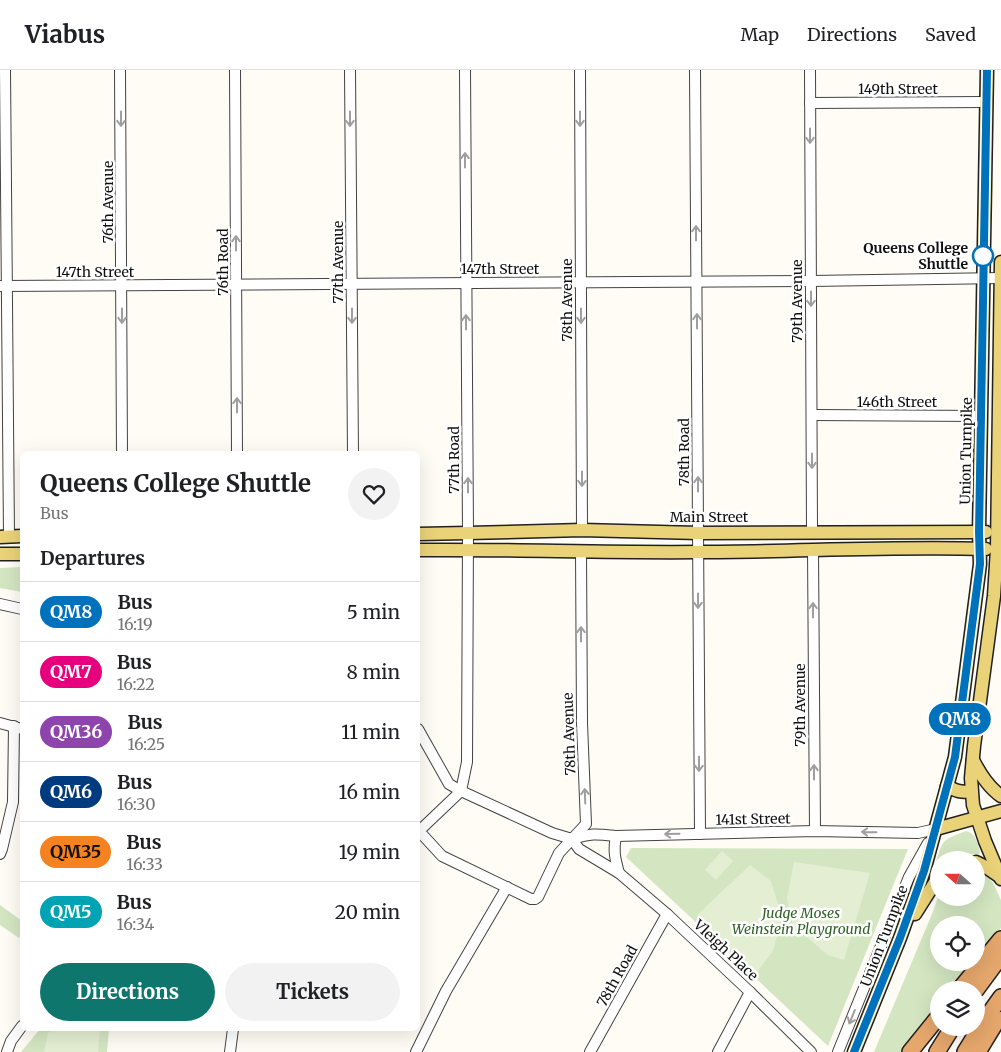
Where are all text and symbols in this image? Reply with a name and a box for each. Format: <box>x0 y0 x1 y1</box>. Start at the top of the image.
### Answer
text: Viabus <box>25 19 105 50</box>
text: Map <box>741 23 779 46</box>
text: Directions <box>807 23 897 46</box>
text: Saved <box>925 23 976 46</box>
street label: 149th Street <box>858 80 938 98</box>
one-way arrow <box>116 110 126 126</box>
one-way arrow <box>346 110 355 126</box>
one-way arrow <box>575 110 585 126</box>
one-way arrow <box>805 128 815 144</box>
one-way arrow <box>460 152 470 168</box>
street label: 76th Avenue <box>99 161 117 243</box>
street label: 77th Avenue <box>329 221 347 303</box>
one-way arrow <box>691 225 701 242</box>
street label: 76th Road <box>214 228 232 296</box>
one-way arrow <box>231 235 241 251</box>
place label: Queens College Shuttle <box>863 239 968 273</box>
marker: Queens College Shuttle <box>972 245 994 267</box>
street label: 78th Avenue <box>558 259 576 341</box>
street label: 79th Avenue <box>788 259 806 343</box>
street label: 147th Street <box>461 260 540 278</box>
street label: 147th Street <box>56 263 135 281</box>
one-way arrow <box>806 290 816 306</box>
one-way arrow <box>117 308 127 324</box>
one-way arrow <box>347 308 357 324</box>
one-way arrow <box>576 308 586 324</box>
one-way arrow <box>461 314 471 330</box>
one-way arrow <box>692 314 702 330</box>
street label: 146th Street <box>857 393 938 411</box>
one-way arrow <box>232 397 242 414</box>
street label: Union Turnpike <box>956 397 976 505</box>
street label: 78th Road <box>675 418 693 486</box>
street label: 77th Road <box>445 426 463 494</box>
one-way arrow <box>807 452 817 469</box>
text: Queens College Shuttle <box>40 468 311 499</box>
button: heart <box>348 468 400 520</box>
one-way arrow <box>577 470 587 486</box>
one-way arrow <box>693 476 703 492</box>
one-way arrow <box>463 477 473 493</box>
text: Bus <box>40 503 69 523</box>
street label: Main Street <box>670 508 749 526</box>
text: Departures <box>40 546 145 570</box>
text: Bus <box>117 590 153 614</box>
one-way arrow <box>693 592 703 609</box>
text: QM8 <box>50 600 92 623</box>
text: 5 min <box>347 600 400 624</box>
one-way arrow <box>808 602 818 618</box>
text: 16:19 <box>117 614 153 634</box>
one-way arrow <box>576 626 586 642</box>
text: Bus <box>117 650 152 674</box>
text: QM7 <box>50 660 92 683</box>
text: 8 min <box>347 660 400 684</box>
street label: 79th Avenue <box>791 663 809 747</box>
text: 16:22 <box>117 674 155 694</box>
street label: 78th Avenue <box>559 692 579 776</box>
line badge: QM8 <box>931 703 989 735</box>
text: QM8 <box>939 707 981 730</box>
text: Bus <box>127 710 163 734</box>
text: QM36 <box>50 720 102 743</box>
text: 11 min <box>341 720 400 744</box>
text: 16:25 <box>127 734 165 754</box>
one-way arrow <box>694 755 704 771</box>
one-way arrow <box>809 764 819 780</box>
text: Bus <box>117 770 152 794</box>
text: QM6 <box>50 780 92 803</box>
text: 16 min <box>339 780 400 804</box>
one-way arrow <box>580 788 589 804</box>
text: 16:30 <box>117 794 155 814</box>
street label: 141st Street <box>715 809 791 829</box>
one-way arrow <box>862 827 878 837</box>
text: Bus <box>126 830 161 854</box>
one-way arrow <box>664 830 680 839</box>
text: QM35 <box>50 840 101 863</box>
text: 19 min <box>339 840 400 864</box>
north arrow <box>930 851 985 906</box>
map controls <box>930 851 985 1036</box>
text: 16:33 <box>126 854 163 874</box>
street label: Union Turnpike <box>856 883 912 989</box>
text: Bus <box>117 890 152 914</box>
text: QM5 <box>50 900 92 923</box>
text: 20 min <box>335 900 400 924</box>
park label: Judge Moses Weinstein Playground <box>732 904 870 938</box>
text: 16:34 <box>117 914 154 934</box>
street label: Vleigh Place <box>689 915 762 984</box>
button: locate <box>930 916 985 971</box>
street label: 78th Road <box>593 941 642 1010</box>
button: Directions <box>40 963 215 1021</box>
button: Tickets <box>225 963 400 1021</box>
button: layers <box>930 981 985 1036</box>
one-way arrow <box>847 1009 857 1024</box>

